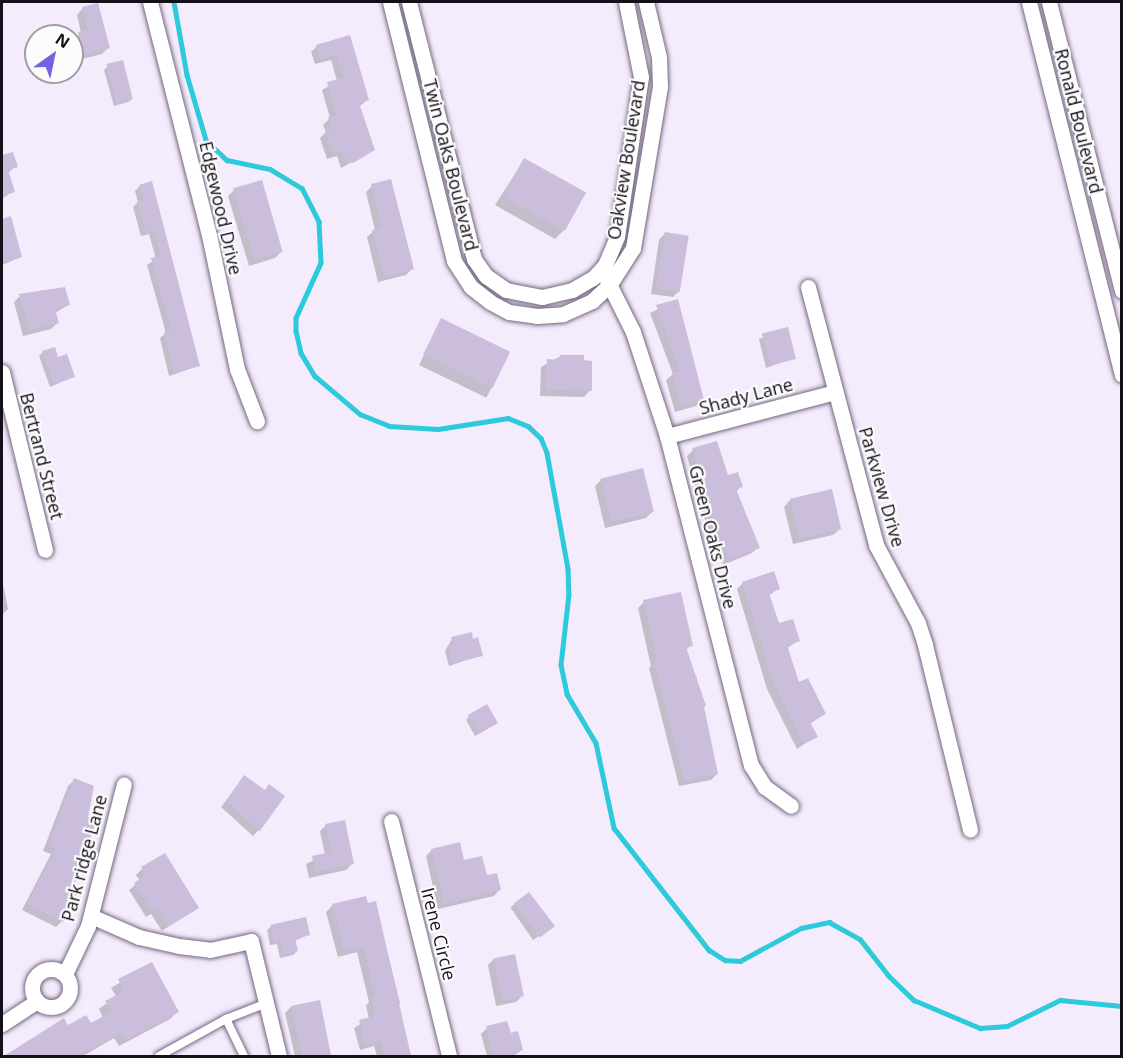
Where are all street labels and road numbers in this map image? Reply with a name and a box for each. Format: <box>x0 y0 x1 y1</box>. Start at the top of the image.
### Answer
street label: Ronald Boulevard <box>1051 46 1107 196</box>
street label: Twin Oaks Boulevard <box>419 77 483 253</box>
street label: Oakview Boulevard <box>603 79 649 241</box>
street label: Edgewood Drive <box>195 139 247 277</box>
street label: Shady Lane <box>697 373 795 419</box>
street label: Bertrand Street <box>16 390 68 522</box>
street label: Parkview Drive <box>855 424 909 550</box>
street label: Green Oaks Drive <box>685 463 741 611</box>
street label: Park ridge Lane <box>57 792 111 924</box>
street label: Irene Circle <box>417 885 461 983</box>

